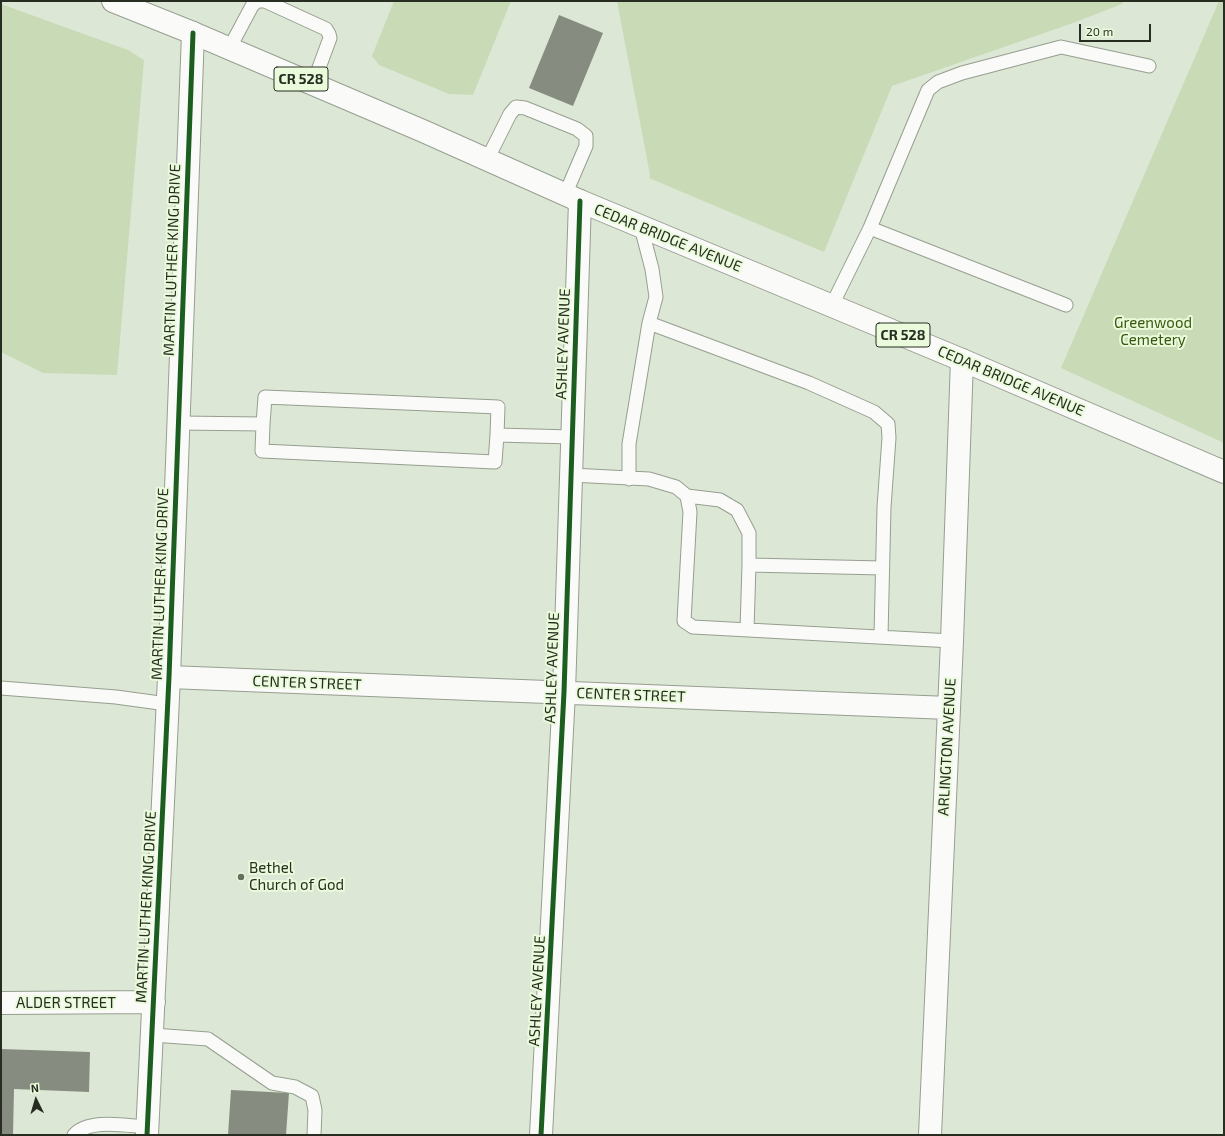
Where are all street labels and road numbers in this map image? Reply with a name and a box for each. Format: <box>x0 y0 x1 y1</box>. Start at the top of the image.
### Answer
road number: CR 528 <box>274 67 328 91</box>
street label: MARTIN LUTHER KING DRIVE <box>160 164 184 356</box>
street label: CEDAR BRIDGE AVENUE <box>592 200 744 276</box>
street label: ASHLEY AVENUE <box>552 288 574 400</box>
road number: CR 528 <box>876 323 930 347</box>
street label: CEDAR BRIDGE AVENUE <box>935 342 1087 420</box>
street label: MARTIN LUTHER KING DRIVE <box>148 488 172 680</box>
street label: ASHLEY AVENUE <box>541 612 563 724</box>
street label: CENTER STREET <box>252 672 362 694</box>
street label: ARLINGTON AVENUE <box>934 678 960 816</box>
street label: CENTER STREET <box>576 684 686 706</box>
street label: MARTIN LUTHER KING DRIVE <box>132 811 160 1003</box>
street label: ASHLEY AVENUE <box>525 935 549 1047</box>
street label: ALDER STREET <box>16 994 116 1012</box>

